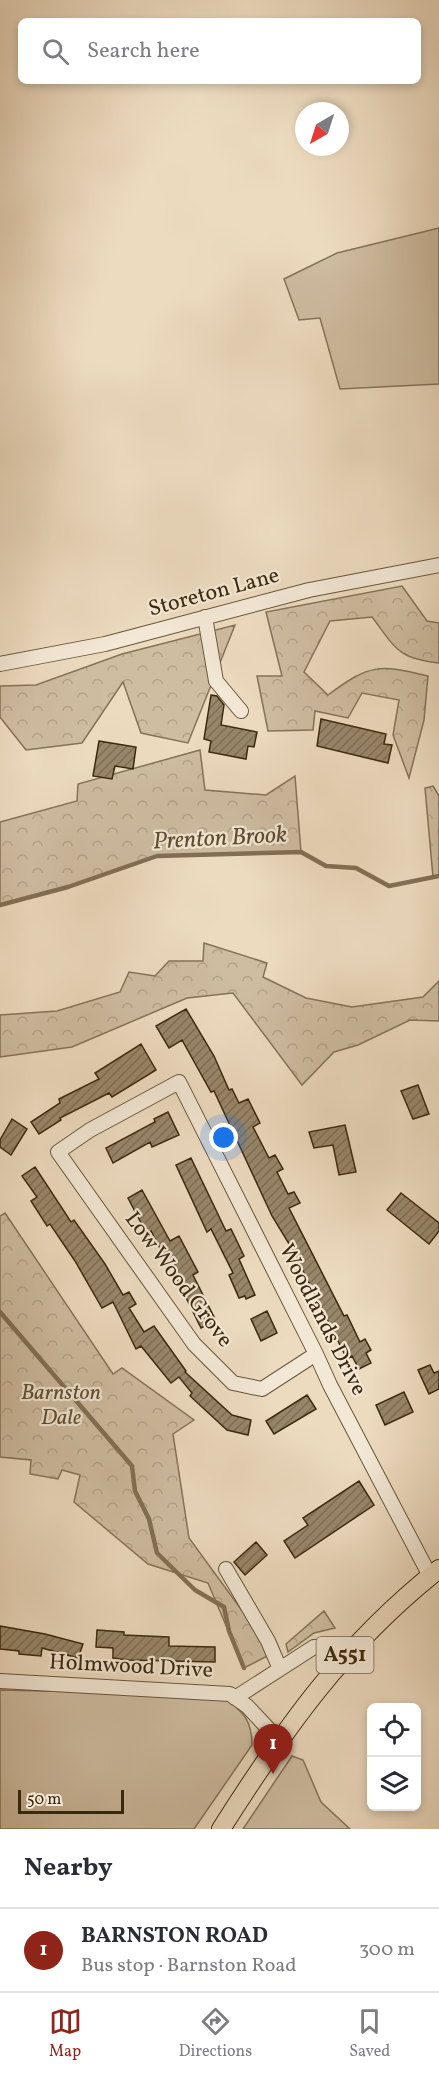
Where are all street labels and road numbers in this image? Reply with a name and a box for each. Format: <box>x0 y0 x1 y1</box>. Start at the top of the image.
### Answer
street label: Storeton Lane <box>145 561 283 625</box>
street label: Low Wood Grove <box>117 1206 239 1354</box>
street label: Woodlands Drive <box>270 1239 374 1401</box>
road number: A551 <box>316 1637 374 1673</box>
street label: Holmwood Drive <box>48 1647 214 1687</box>

